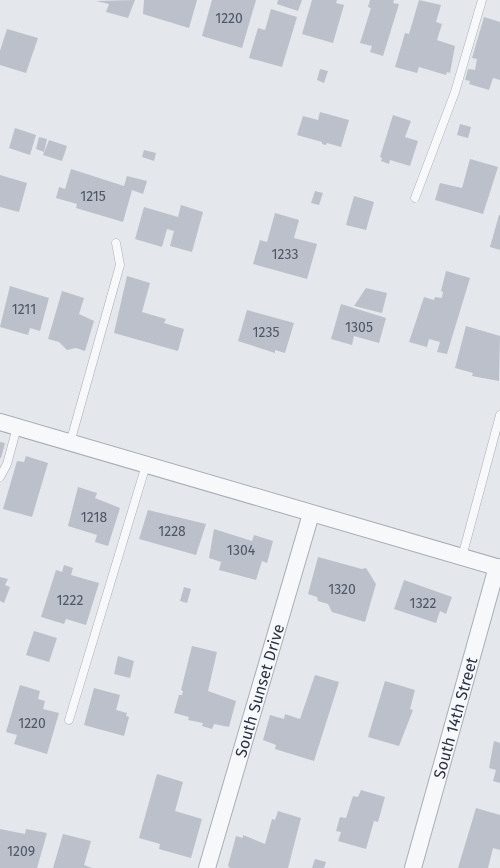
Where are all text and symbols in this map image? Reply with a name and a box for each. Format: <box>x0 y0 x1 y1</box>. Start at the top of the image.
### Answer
house number: 1220 <box>215 10 243 27</box>
house number: 1215 <box>80 188 106 205</box>
house number: 1233 <box>272 246 298 263</box>
house number: 1211 <box>12 301 36 318</box>
house number: 1305 <box>345 319 373 336</box>
house number: 1235 <box>253 324 279 341</box>
house number: 1218 <box>81 509 107 526</box>
house number: 1228 <box>158 523 186 540</box>
house number: 1304 <box>227 542 256 559</box>
house number: 1320 <box>328 581 356 598</box>
house number: 1222 <box>57 592 83 609</box>
house number: 1322 <box>410 595 436 612</box>
street label: South Sunset Drive <box>231 622 288 759</box>
street label: South 14th Street <box>429 655 481 781</box>
house number: 1220 <box>18 715 46 732</box>
house number: 1209 <box>7 843 35 860</box>

